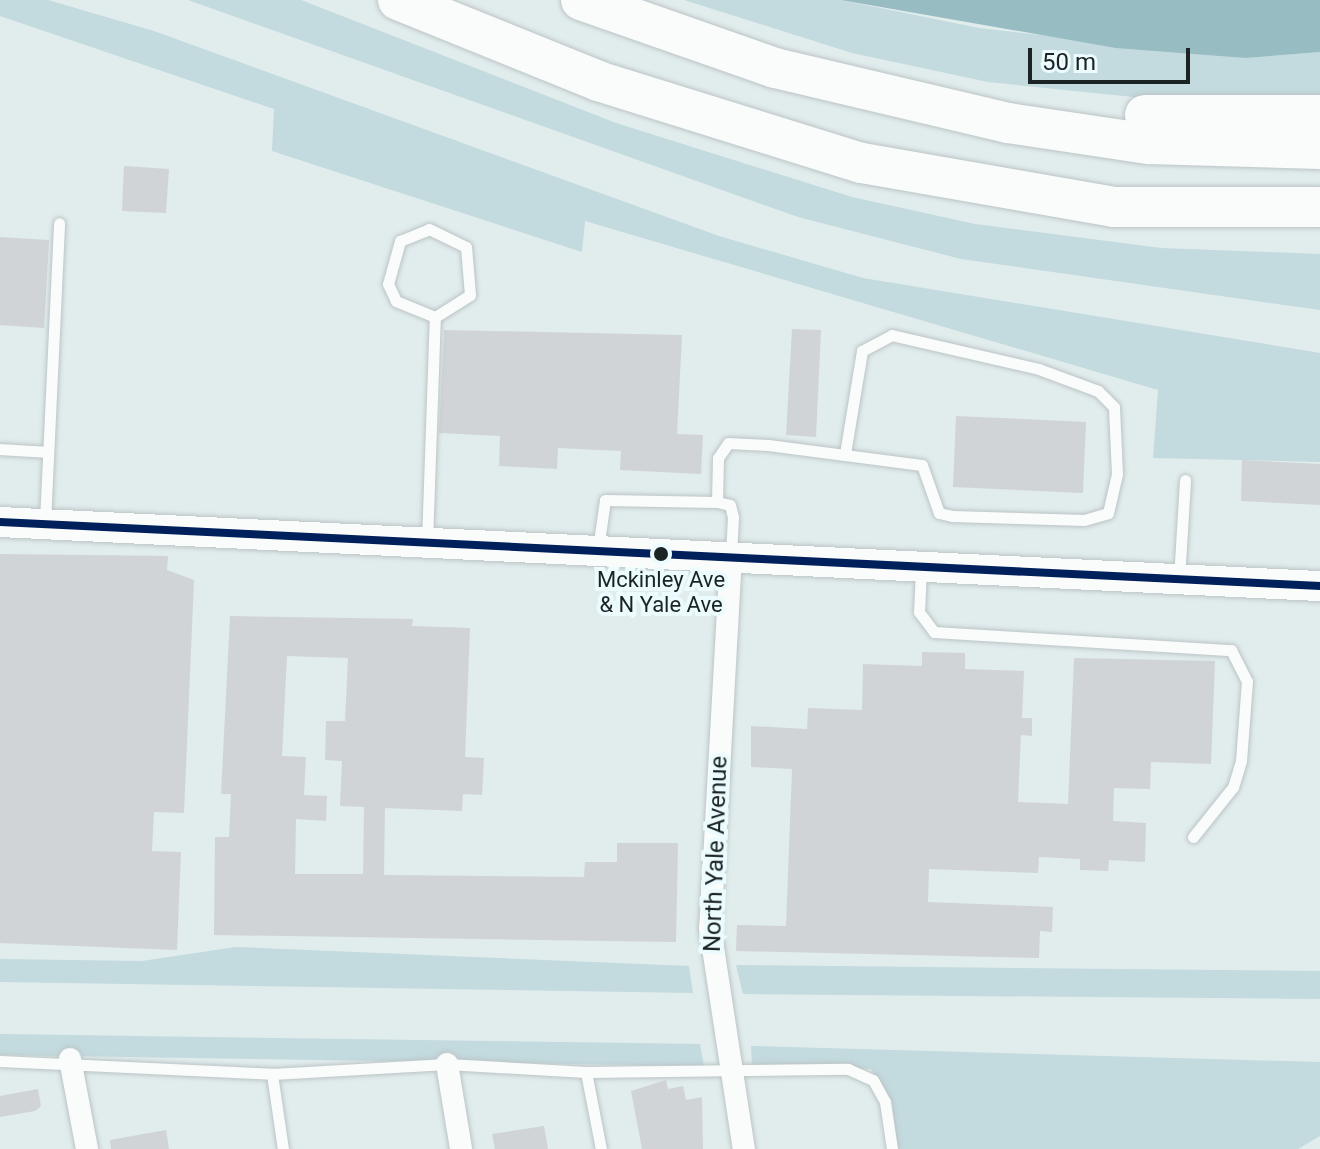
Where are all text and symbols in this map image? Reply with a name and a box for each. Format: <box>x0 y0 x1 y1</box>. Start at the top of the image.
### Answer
scale bar <box>1032 32 1194 82</box>
text: 50 m <box>1042 48 1096 76</box>
marker: Mckinley Ave & N Yale Ave <box>653 546 669 562</box>
place label: Mckinley Ave & N Yale Ave <box>597 566 725 618</box>
street label: North Yale Avenue <box>698 755 734 953</box>

